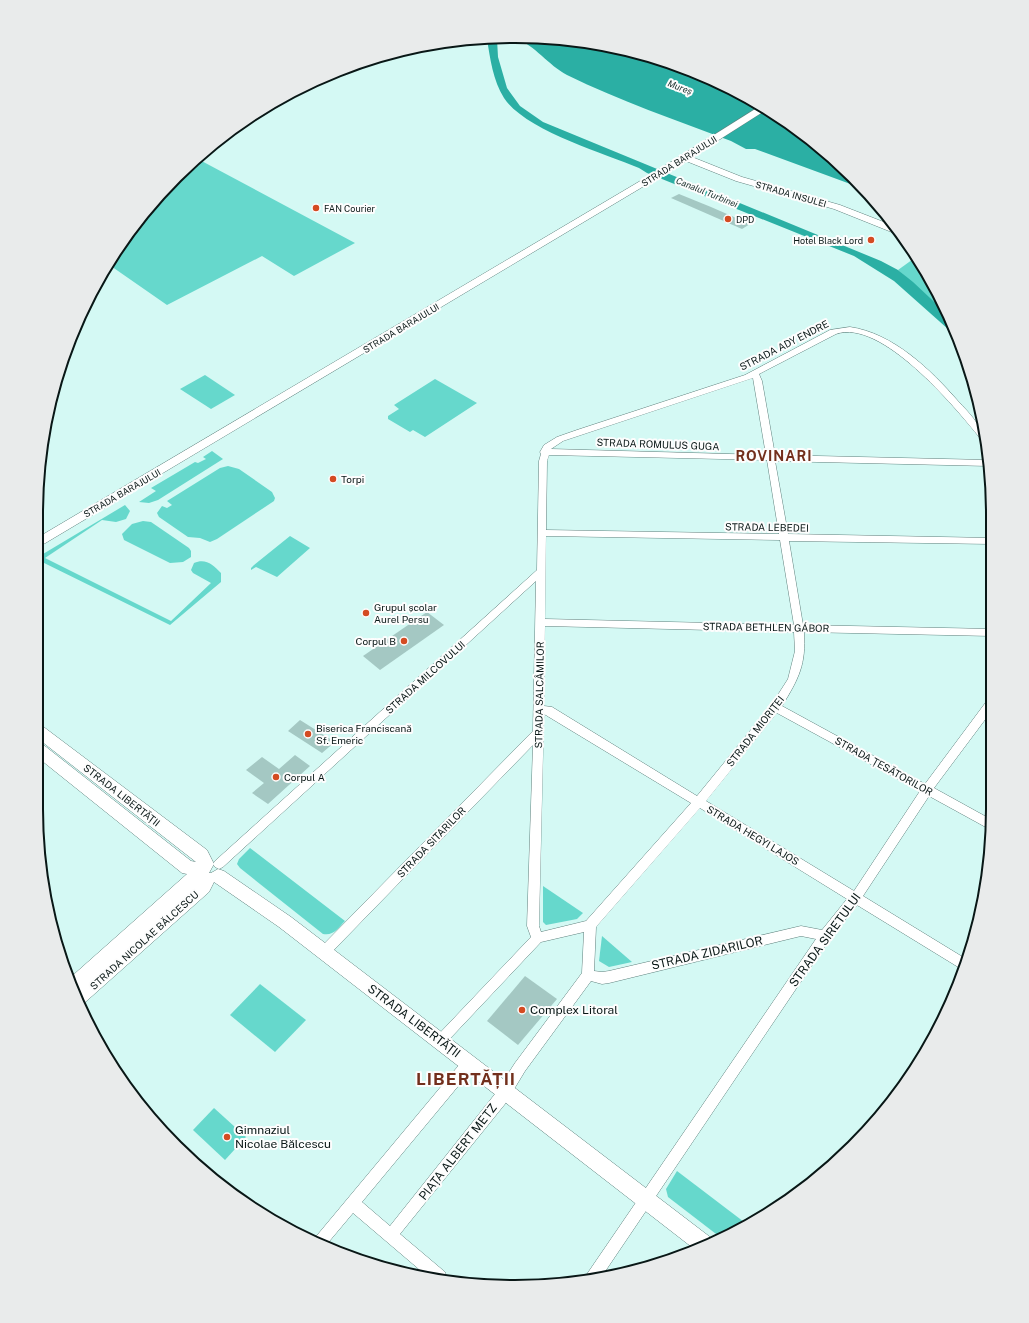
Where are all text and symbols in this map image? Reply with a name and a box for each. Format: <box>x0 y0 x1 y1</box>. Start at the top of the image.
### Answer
water label: Mureș <box>666 77 694 97</box>
street label: STRADA BARAJULUI <box>639 133 719 189</box>
water label: Canalul Turbinei <box>674 175 740 210</box>
street label: STRADA INSULEI <box>754 179 828 209</box>
marker: FAN Courier <box>311 203 321 213</box>
place label: FAN Courier <box>324 203 376 214</box>
marker: DPD <box>723 214 733 224</box>
place label: DPD <box>736 214 754 225</box>
place label: Hotel Black Lord <box>793 235 863 246</box>
marker: Hotel Black Lord <box>866 235 876 245</box>
street label: STRADA BARAJULUI <box>361 301 441 355</box>
street label: STRADA ADY ENDRE <box>737 317 831 373</box>
street label: STRADA ROMULUS GUGA <box>596 436 720 452</box>
district label: ROVINARI <box>735 448 813 464</box>
street label: STRADA BARAJULUI <box>82 467 162 519</box>
place label: Torpi <box>341 473 364 485</box>
marker: Torpi <box>328 474 338 484</box>
street label: STRADA LEBEDEI <box>725 520 809 534</box>
place label: Grupul școlar Aurel Persu <box>374 601 437 625</box>
marker: Grupul școlar Aurel Persu <box>361 608 371 618</box>
street label: STRADA BETHLEN GÁBOR <box>703 620 830 634</box>
place label: Corpul B <box>356 635 396 647</box>
marker: Corpul B <box>399 636 409 646</box>
street label: STRADA MILCOVULUI <box>383 638 467 716</box>
street label: STRADA SALCÂMILOR <box>532 641 546 749</box>
street label: STRADA MIORIȚEI <box>724 693 787 769</box>
place label: Biserica Franciscană Sf. Emeric <box>316 722 412 746</box>
marker: Biserica Franciscană Sf. Emeric <box>303 729 313 739</box>
street label: STRADA ȚESĂTORILOR <box>833 734 935 799</box>
street label: STRADA LIBERTĂȚII <box>81 761 163 829</box>
place label: Corpul A <box>284 771 325 783</box>
marker: Corpul A <box>271 772 281 782</box>
street label: STRADA HEGYI LAJOS <box>705 803 802 868</box>
street label: STRADA SITARILOR <box>394 804 468 880</box>
street label: STRADA NICOLAE BĂLCESCU <box>87 888 201 992</box>
street label: STRADA SIRETULUI <box>786 890 864 990</box>
street label: STRADA ZIDARILOR <box>650 933 764 973</box>
street label: STRADA LIBERTĂȚII <box>365 982 463 1060</box>
place label: Complex Litoral <box>530 1003 618 1017</box>
marker: Complex Litoral <box>517 1005 527 1015</box>
district label: LIBERTĂȚII <box>416 1069 516 1089</box>
street label: PIAȚA ALBERT METZ <box>416 1101 500 1203</box>
place label: Gimnaziul Nicolae Bălcescu <box>235 1123 331 1151</box>
marker: Gimnaziul Nicolae Bălcescu <box>222 1132 232 1142</box>

